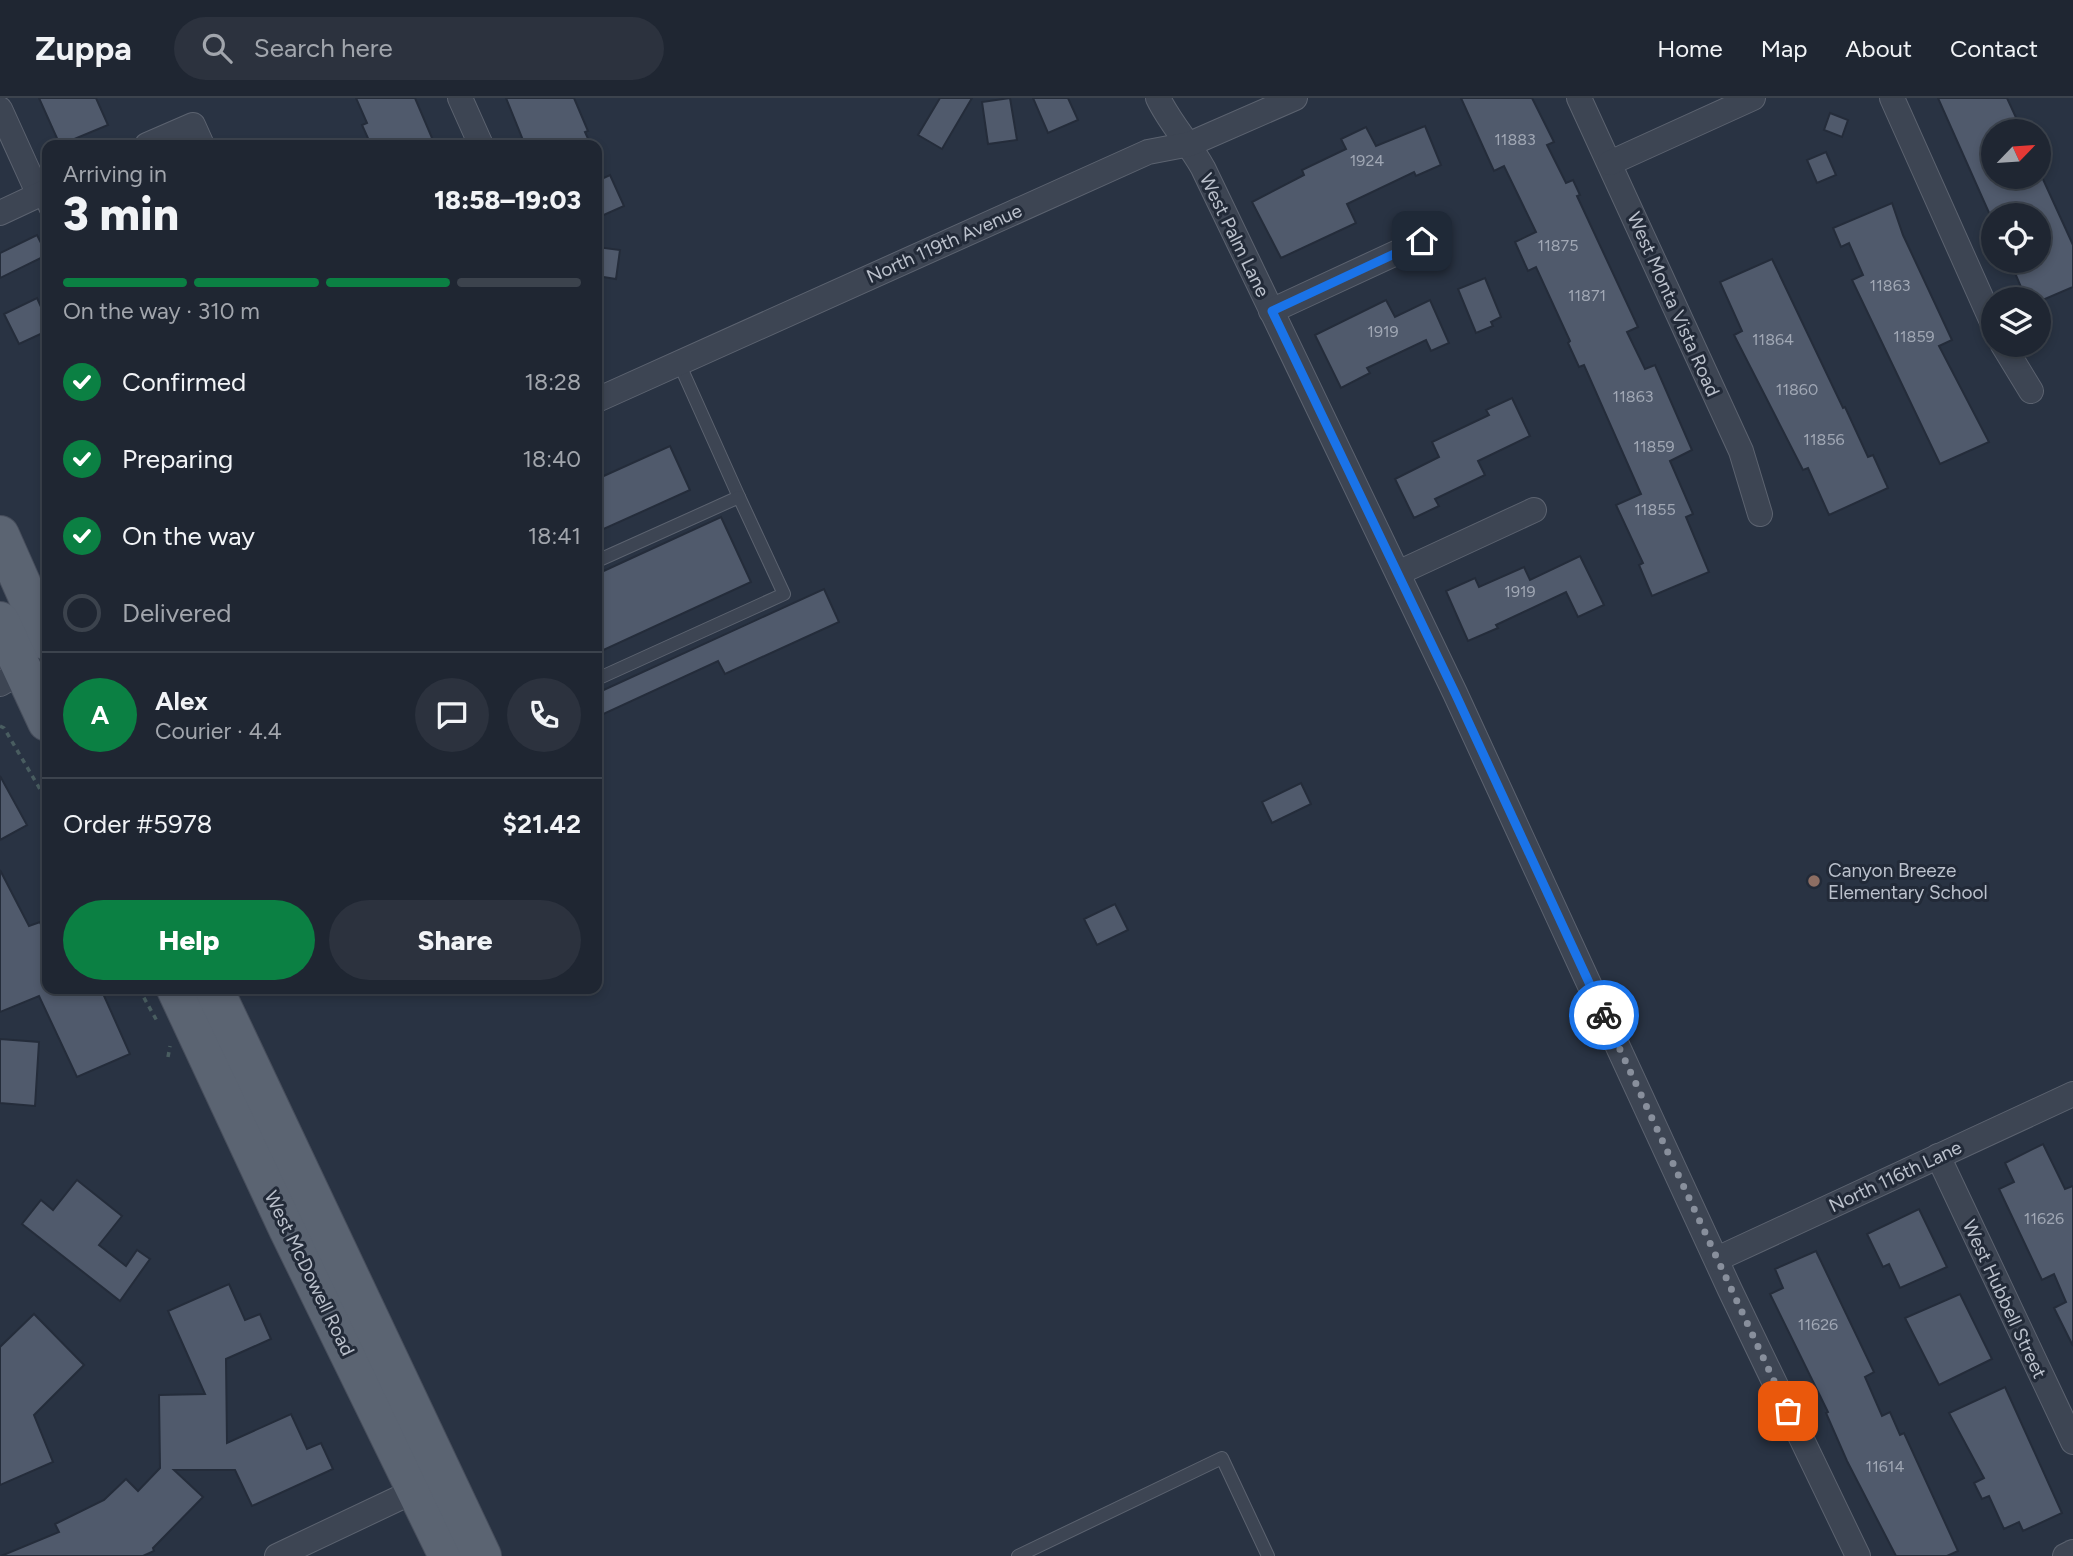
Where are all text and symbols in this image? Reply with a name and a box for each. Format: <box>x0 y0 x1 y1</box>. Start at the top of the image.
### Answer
search box <box>174 17 664 80</box>
text: Zuppa <box>35 29 132 68</box>
icon: search <box>198 29 236 67</box>
text: Search here <box>254 32 393 64</box>
text: Home <box>1657 34 1723 63</box>
text: Map <box>1761 34 1807 63</box>
text: About <box>1845 34 1912 63</box>
text: Contact <box>1950 34 2038 63</box>
north arrow <box>1981 119 2051 189</box>
map controls <box>1981 119 2051 357</box>
house number: 11883 <box>1494 130 1536 149</box>
house number: 1924 <box>1350 151 1384 170</box>
text: Arriving in <box>63 160 167 188</box>
street label: West Palm Lane <box>1195 170 1274 301</box>
text: 18:58–19:03 <box>434 184 581 216</box>
text: 3 min <box>63 186 179 242</box>
street label: North 119th Avenue <box>863 199 1026 288</box>
button: locate <box>1981 203 2051 273</box>
street label: West Monta Vista Road <box>1622 208 1725 400</box>
pin <box>1392 211 1452 271</box>
icon: home <box>1403 222 1441 260</box>
house number: 11875 <box>1538 236 1578 255</box>
house number: 11863 <box>1870 276 1910 295</box>
house number: 11871 <box>1568 286 1606 305</box>
button: layers <box>1981 287 2051 357</box>
text: On the way · 310 m <box>63 297 260 325</box>
house number: 1919 <box>1367 322 1399 341</box>
house number: 11859 <box>1893 327 1935 346</box>
house number: 11864 <box>1752 330 1794 349</box>
icon: check <box>63 363 101 401</box>
text: Confirmed <box>122 366 246 398</box>
text: 18:28 <box>525 368 581 396</box>
house number: 11860 <box>1776 380 1818 399</box>
house number: 11863 <box>1613 387 1653 406</box>
house number: 11856 <box>1803 430 1845 449</box>
house number: 11859 <box>1633 437 1675 456</box>
icon: check <box>63 440 101 478</box>
text: Preparing <box>122 443 233 475</box>
text: 18:40 <box>523 445 581 473</box>
house number: 11855 <box>1634 500 1676 519</box>
icon: check <box>63 517 101 555</box>
text: On the way <box>122 520 255 552</box>
text: 18:41 <box>528 522 581 550</box>
house number: 1919 <box>1504 582 1536 601</box>
text: Delivered <box>122 597 231 629</box>
button: chat <box>415 678 489 752</box>
button: phone <box>507 678 581 752</box>
text: Alex <box>155 685 208 717</box>
text: A <box>91 699 109 731</box>
text: Courier · 4.4 <box>155 717 282 745</box>
text: Order #5978 <box>63 808 213 840</box>
text: $21.42 <box>503 808 581 840</box>
place label: Canyon Breeze Elementary School <box>1828 859 1988 904</box>
marker: Canyon Breeze Elementary School <box>1806 873 1822 889</box>
button: Help <box>63 900 315 980</box>
button: Share <box>329 900 581 980</box>
courier <box>1569 980 1639 1050</box>
icon: bike <box>1585 996 1623 1034</box>
street label: North 116th Lane <box>1825 1136 1965 1217</box>
street label: West McDowell Road <box>260 1187 359 1359</box>
house number: 11626 <box>2024 1209 2064 1228</box>
street label: West Hubbell Street <box>1958 1216 2051 1382</box>
house number: 11626 <box>1798 1315 1838 1334</box>
pin <box>1758 1381 1818 1441</box>
icon: bag <box>1769 1392 1807 1430</box>
house number: 11614 <box>1866 1457 1904 1476</box>

